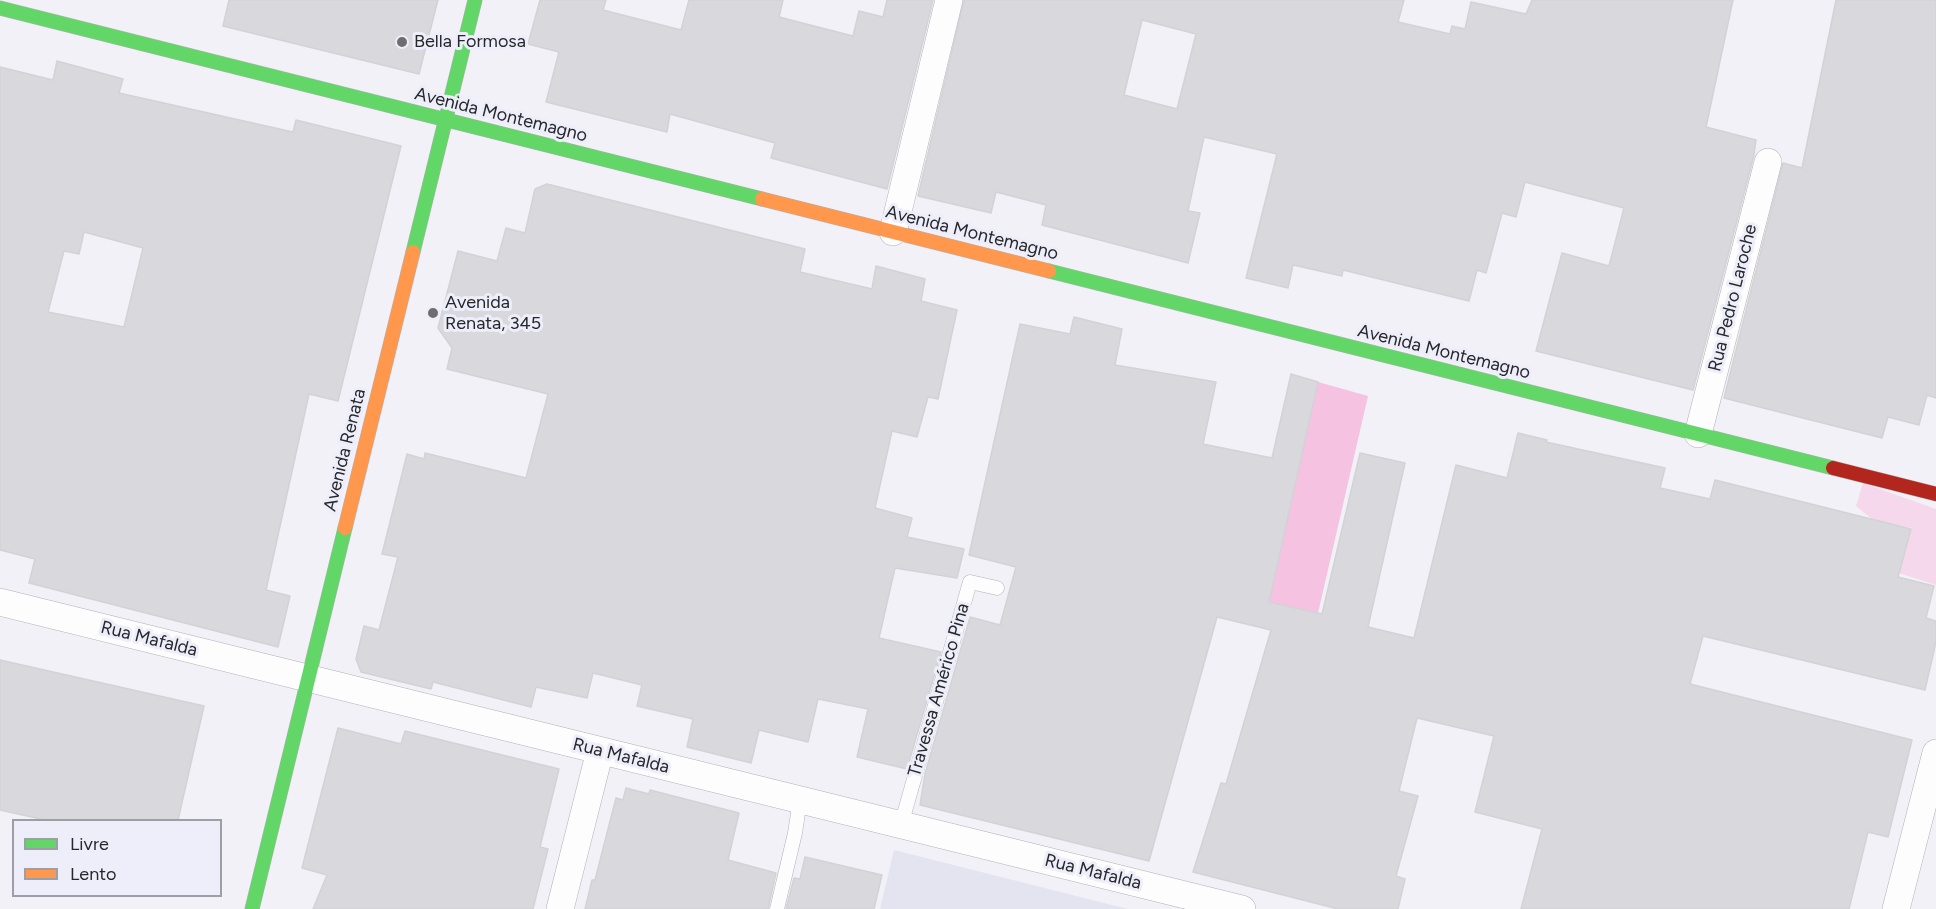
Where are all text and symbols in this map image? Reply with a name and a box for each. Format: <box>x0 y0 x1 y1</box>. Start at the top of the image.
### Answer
place label: Bella Formosa <box>414 31 526 53</box>
marker: Bella Formosa <box>395 35 409 49</box>
street label: Avenida Montemagno <box>412 83 590 147</box>
street label: Avenida Montemagno <box>883 201 1061 265</box>
street label: Rua Pedro Laroche <box>1704 222 1762 374</box>
place label: Avenida Renata, 345 <box>445 292 541 334</box>
marker: Avenida Renata, 345 <box>426 306 440 320</box>
street label: Avenida Montemagno <box>1355 320 1533 384</box>
street label: Avenida Renata <box>319 386 371 514</box>
street label: Travessa Américo Pina <box>904 601 974 779</box>
street label: Rua Mafalda <box>98 617 200 661</box>
street label: Rua Mafalda <box>570 734 672 778</box>
legend <box>12 819 222 897</box>
text: Livre <box>70 833 109 855</box>
street label: Rua Mafalda <box>1042 850 1144 894</box>
text: Lento <box>70 863 116 885</box>

